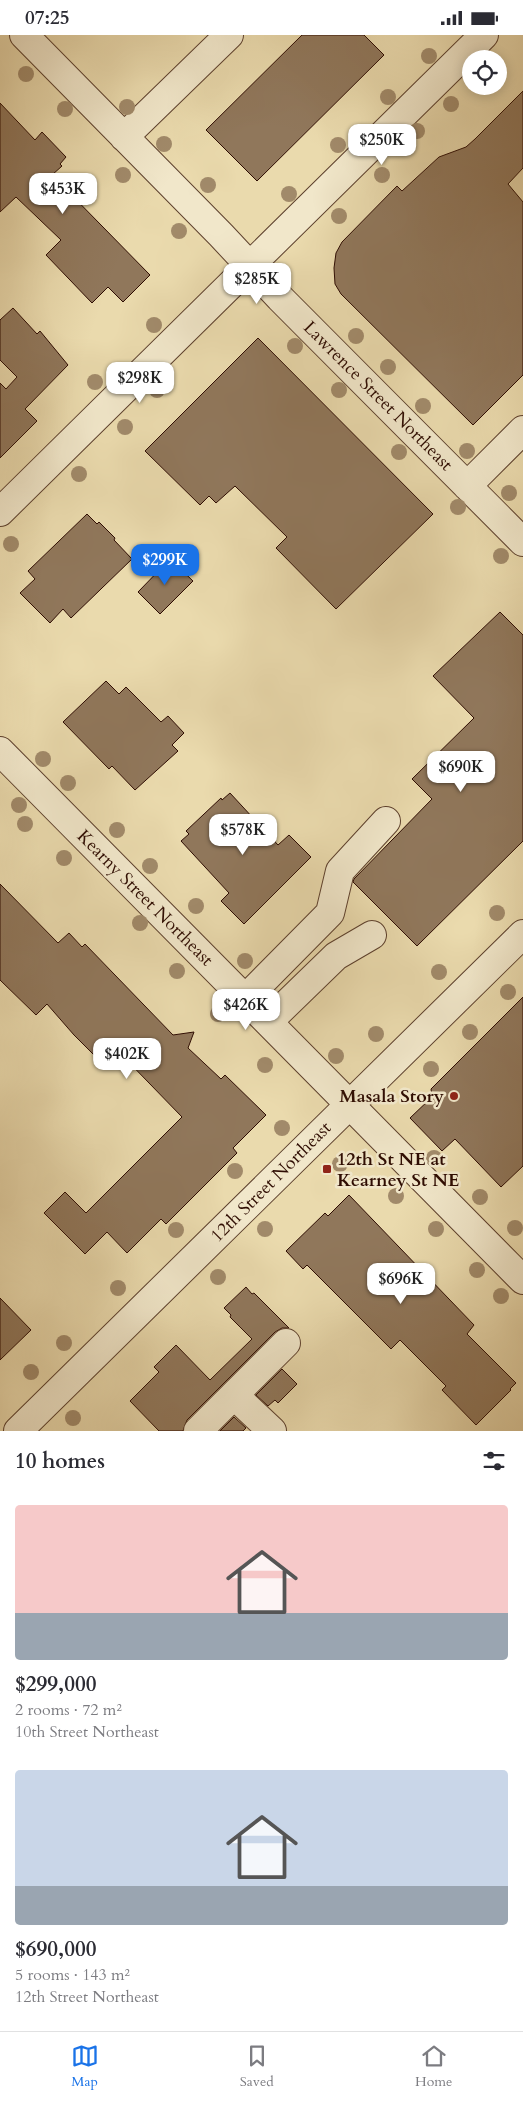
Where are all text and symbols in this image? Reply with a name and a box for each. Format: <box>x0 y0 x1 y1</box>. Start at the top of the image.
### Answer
text: 07:25 <box>25 5 69 31</box>
map controls <box>462 50 507 95</box>
button: locate <box>462 50 507 95</box>
pin: $250K <box>347 123 417 166</box>
text: $250K <box>359 129 405 151</box>
pin: $453K <box>28 173 98 215</box>
text: $453K <box>40 178 86 200</box>
pin: $285K <box>222 263 292 305</box>
text: $285K <box>234 268 280 290</box>
street label: Lawrence Street Northeast <box>298 316 459 477</box>
pin: $298K <box>105 361 175 404</box>
text: $298K <box>117 367 163 389</box>
pin: $299K <box>130 543 200 586</box>
text: $299K <box>142 549 188 571</box>
pin: $690K <box>426 751 496 793</box>
text: $690K <box>438 756 484 778</box>
pin: $578K <box>208 813 278 856</box>
text: $578K <box>220 819 266 841</box>
street label: Kearny Street Northeast <box>71 824 219 972</box>
pin: $426K <box>211 989 281 1031</box>
text: $426K <box>223 994 269 1016</box>
pin: $402K <box>92 1037 162 1080</box>
text: $402K <box>104 1043 150 1065</box>
place label: Masala Story <box>339 1084 445 1109</box>
marker: Masala Story <box>448 1090 460 1102</box>
street label: 12th Street Northeast <box>205 1116 337 1248</box>
place label: 12th St NE at Kearney St NE <box>337 1147 459 1193</box>
marker: 12th St NE at Kearney St NE <box>321 1163 333 1175</box>
pin: $696K <box>366 1263 436 1305</box>
text: $696K <box>378 1268 424 1290</box>
text: 10 homes <box>15 1447 105 1476</box>
icon: filters <box>480 1447 508 1475</box>
icon: home <box>217 1537 307 1627</box>
text: $299,000 <box>15 1670 96 1699</box>
text: 2 rooms · 72 m² <box>15 1699 122 1721</box>
text: 10th Street Northeast <box>15 1721 159 1743</box>
icon: home <box>217 1802 307 1892</box>
text: $690,000 <box>15 1935 96 1964</box>
text: 5 rooms · 143 m² <box>15 1964 130 1986</box>
text: 12th Street Northeast <box>15 1986 159 2008</box>
tab: Map <box>71 2042 99 2091</box>
tab: Saved <box>240 2042 274 2091</box>
tab: Home <box>415 2042 452 2091</box>

